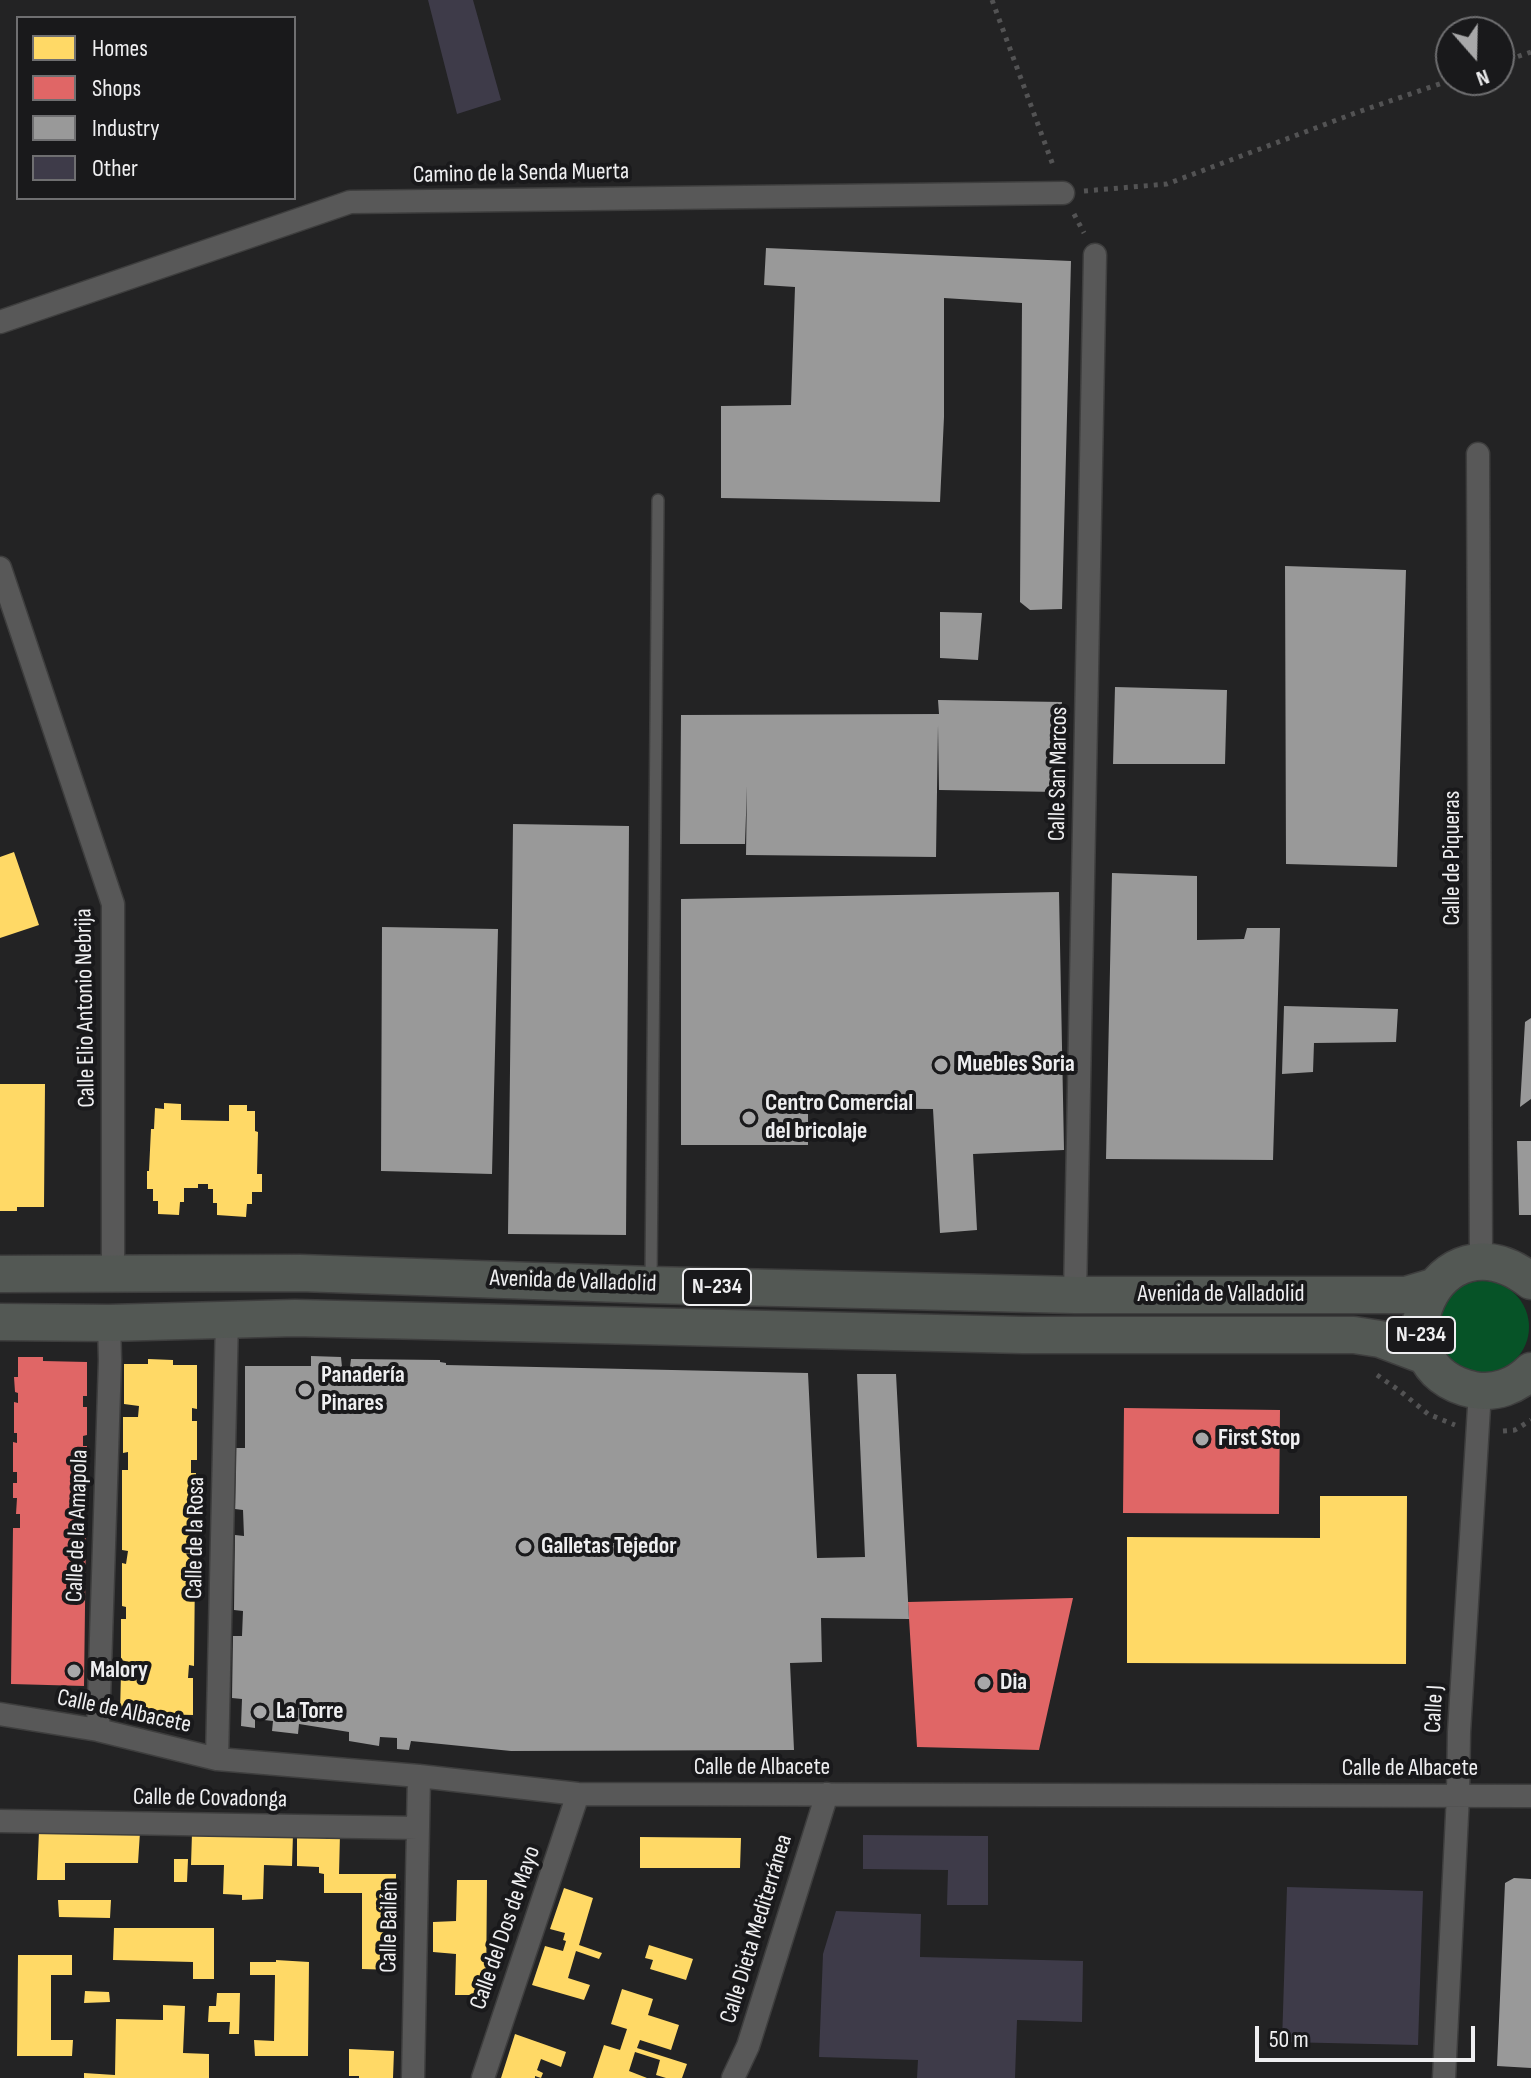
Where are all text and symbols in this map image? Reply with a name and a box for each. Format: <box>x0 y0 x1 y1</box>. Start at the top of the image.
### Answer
legend <box>16 16 296 200</box>
north arrow <box>1435 16 1515 96</box>
text: Homes <box>92 34 148 63</box>
text: N <box>1473 62 1493 92</box>
text: Shops <box>92 74 141 103</box>
text: Industry <box>92 114 159 143</box>
text: Other <box>92 154 138 183</box>
street label: Camino de la Senda Muerta <box>413 158 629 190</box>
street label: Calle San Marcos <box>1043 706 1075 842</box>
street label: Calle de Piqueras <box>1439 791 1467 925</box>
street label: Calle Elio Antonio Nebrija <box>70 908 102 1108</box>
place label: Muebles Soria <box>957 1051 1075 1079</box>
marker: Muebles Soria <box>932 1056 950 1074</box>
place label: Centro Comercial del bricolaje <box>765 1090 913 1146</box>
marker: Centro Comercial del bricolaje <box>740 1109 758 1127</box>
street label: Avenida de Valladolid <box>489 1265 657 1299</box>
road number: N-234 <box>683 1269 751 1305</box>
street label: Avenida de Valladolid <box>1138 1281 1304 1309</box>
road number: N-234 <box>1387 1317 1455 1353</box>
place label: Panadería Pinares <box>321 1362 405 1418</box>
marker: Panadería Pinares <box>296 1381 314 1399</box>
place label: First Stop <box>1218 1425 1300 1453</box>
marker: First Stop <box>1193 1430 1211 1448</box>
street label: Calle de la Amapola <box>61 1449 95 1603</box>
street label: Calle de la Rosa <box>181 1477 211 1599</box>
place label: Galletas Tejedor <box>541 1533 677 1561</box>
marker: Galletas Tejedor <box>516 1538 534 1556</box>
place label: Malory <box>90 1657 148 1685</box>
marker: Malory <box>65 1662 83 1680</box>
place label: Dia <box>1000 1669 1027 1697</box>
marker: Dia <box>975 1674 993 1692</box>
street label: Calle de Albacete <box>54 1684 194 1740</box>
street label: Calle J <box>1419 1684 1451 1734</box>
place label: La Torre <box>276 1698 343 1726</box>
marker: La Torre <box>251 1703 269 1721</box>
street label: Calle de Albacete <box>694 1754 830 1782</box>
street label: Calle de Albacete <box>1342 1755 1478 1783</box>
street label: Calle de Covadonga <box>133 1783 287 1815</box>
street label: Calle Dieta Mediterránea <box>715 1831 799 2027</box>
street label: Calle del Dos de Mayo <box>465 1843 547 2013</box>
street label: Calle Bailén <box>375 1881 405 1973</box>
scale bar <box>1259 2010 1479 2060</box>
text: 50 m <box>1269 2025 1309 2054</box>

